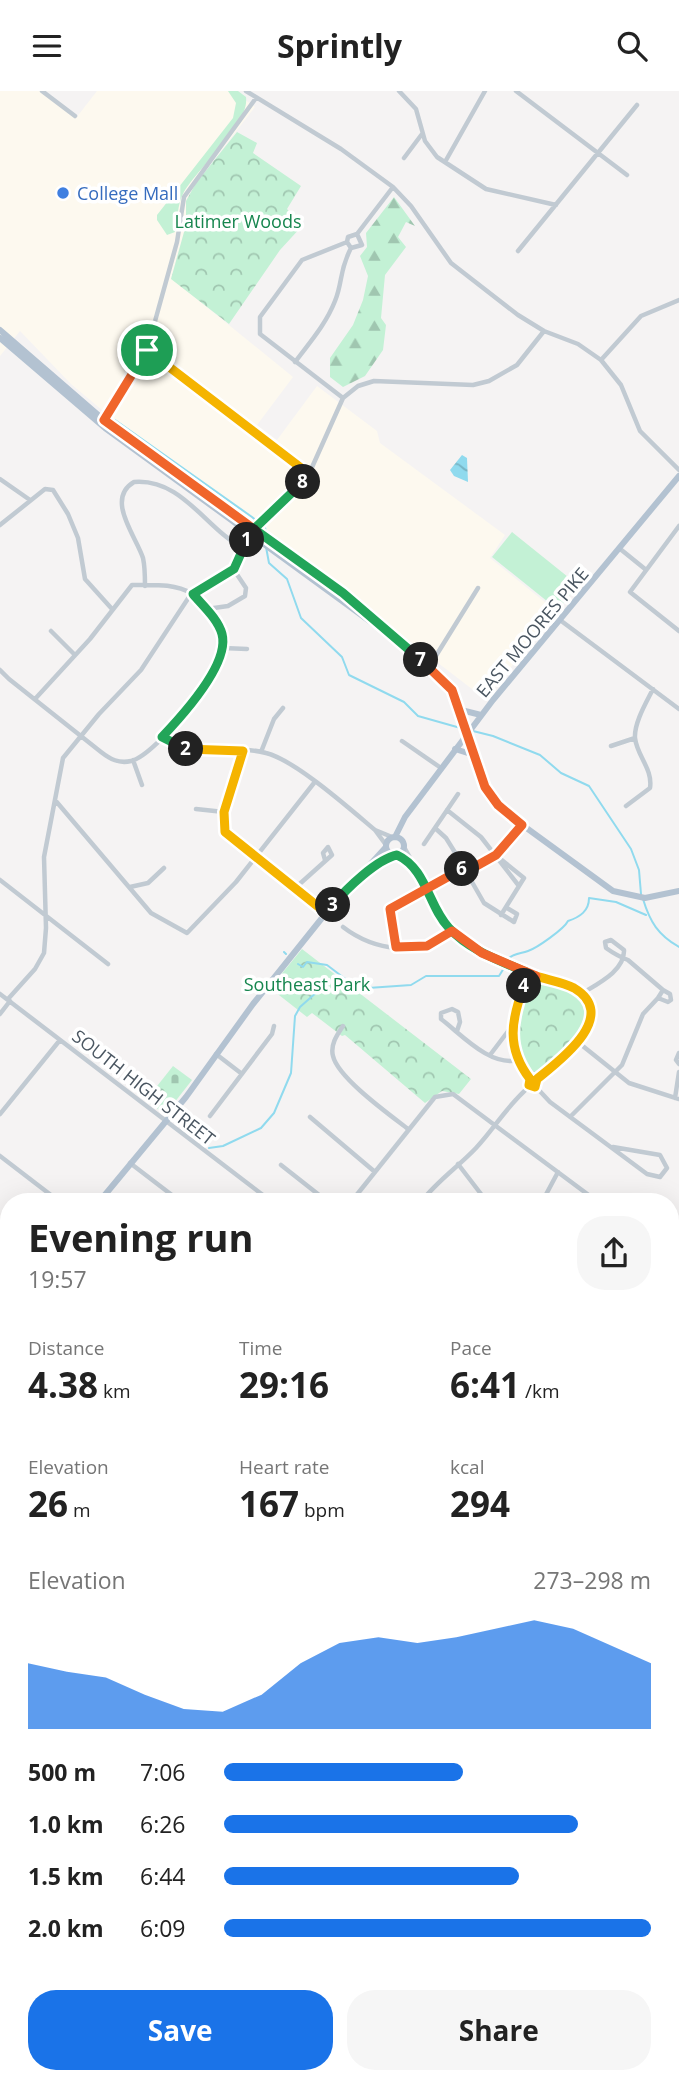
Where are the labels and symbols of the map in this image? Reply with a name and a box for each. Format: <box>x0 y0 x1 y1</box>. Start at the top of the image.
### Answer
place label: College Mall <box>77 181 178 205</box>
marker: College Mall <box>55 185 71 201</box>
park label: Latimer Woods <box>174 209 302 233</box>
pin <box>117 320 177 380</box>
pin: 8 <box>286 465 320 499</box>
pin: 1 <box>230 523 264 557</box>
street label: EAST MOORES PIKE <box>471 562 593 702</box>
pin: 7 <box>404 643 438 677</box>
pin: 2 <box>168 731 204 767</box>
pin: 6 <box>444 851 480 887</box>
pin: 3 <box>316 887 350 923</box>
pin: 4 <box>506 969 542 1003</box>
park label: Southeast Park <box>244 972 371 996</box>
street label: SOUTH HIGH STREET <box>68 1024 220 1150</box>

